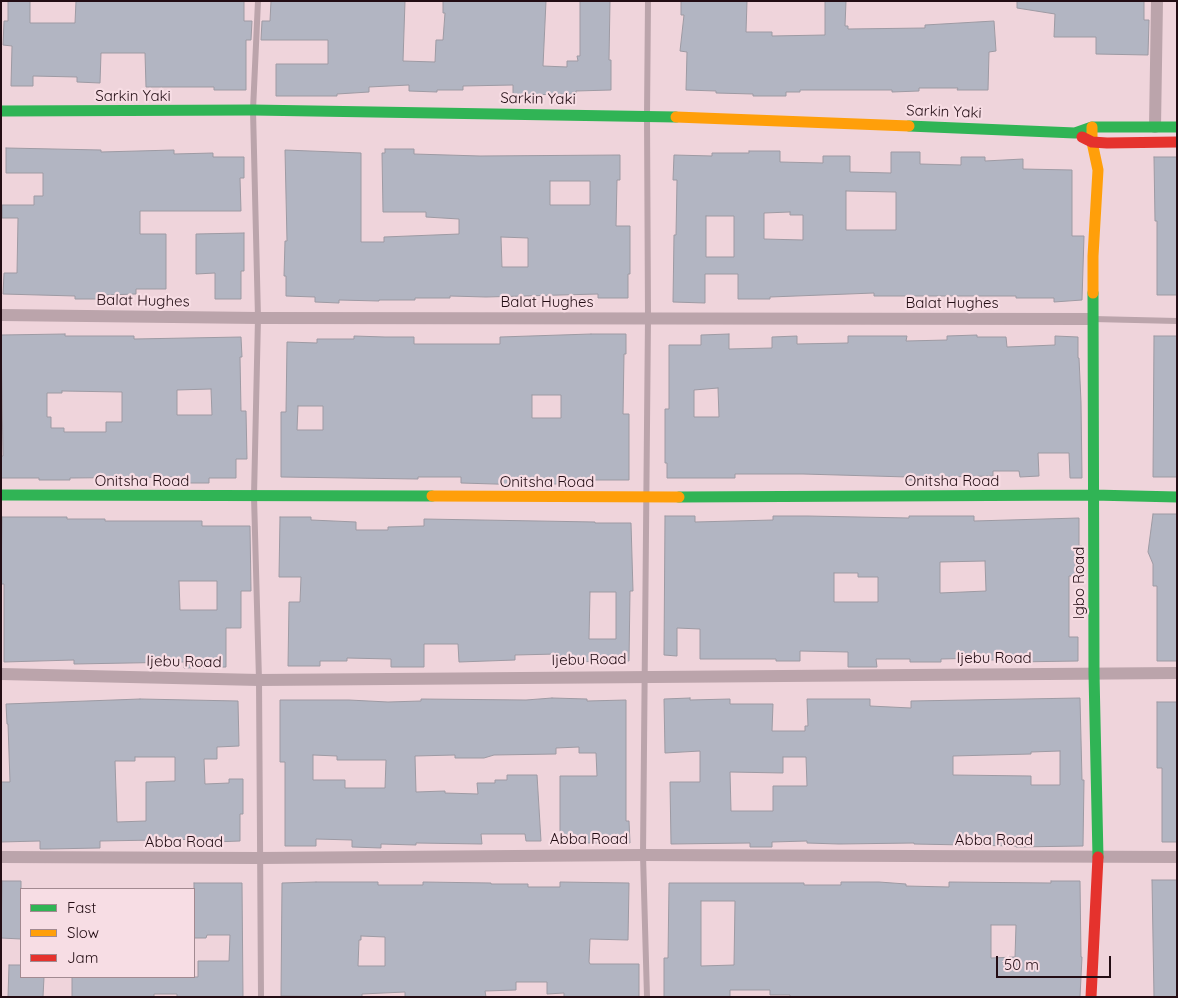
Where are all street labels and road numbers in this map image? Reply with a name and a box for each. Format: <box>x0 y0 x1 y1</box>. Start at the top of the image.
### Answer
street label: Sarkin Yaki <box>95 87 171 105</box>
street label: Sarkin Yaki <box>500 89 576 109</box>
street label: Sarkin Yaki <box>906 102 982 122</box>
street label: Balat Hughes <box>96 291 190 311</box>
street label: Balat Hughes <box>500 293 594 311</box>
street label: Balat Hughes <box>905 294 999 312</box>
street label: Onitsha Road <box>95 472 189 490</box>
street label: Onitsha Road <box>905 472 999 490</box>
street label: Onitsha Road <box>500 473 594 491</box>
street label: Igbo Road <box>1070 547 1088 619</box>
street label: Ijebu Road <box>956 649 1032 667</box>
street label: Ijebu Road <box>551 650 627 670</box>
street label: Ijebu Road <box>146 652 222 672</box>
street label: Abba Road <box>550 830 628 848</box>
street label: Abba Road <box>955 831 1033 849</box>
street label: Abba Road <box>145 833 223 851</box>

